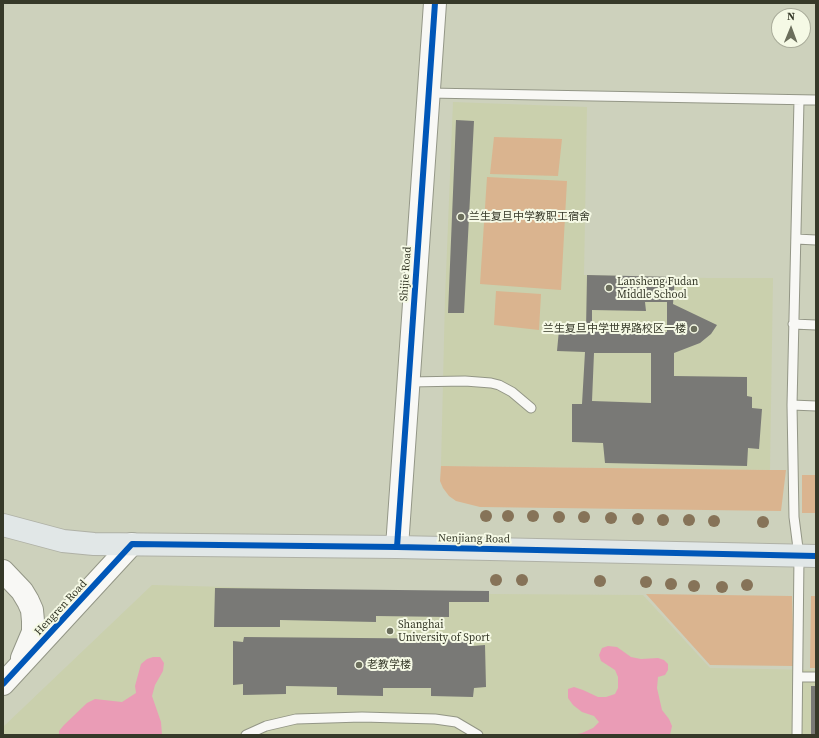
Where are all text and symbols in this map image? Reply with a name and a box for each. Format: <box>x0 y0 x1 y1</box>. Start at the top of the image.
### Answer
north arrow <box>771 8 811 48</box>
text: N <box>787 9 795 24</box>
place label: 兰生复旦中学教职工宿舍 <box>469 210 590 224</box>
marker: 兰生复旦中学教职工宿舍 <box>456 212 466 222</box>
street label: Shijie Road <box>398 246 414 302</box>
place label: Lansheng Fudan Middle School <box>617 275 698 301</box>
marker: Lansheng Fudan Middle School <box>604 283 614 293</box>
place label: 兰生复旦中学世界路校区一楼 <box>543 322 686 336</box>
marker: 兰生复旦中学世界路校区一楼 <box>689 324 699 334</box>
street label: Nenjiang Road <box>438 532 510 546</box>
street label: Hengren Road <box>32 578 90 638</box>
place label: Shanghai University of Sport <box>398 618 490 644</box>
marker: Shanghai University of Sport <box>385 626 395 636</box>
place label: 老教学楼 <box>367 658 411 672</box>
marker: 老教学楼 <box>354 660 364 670</box>

